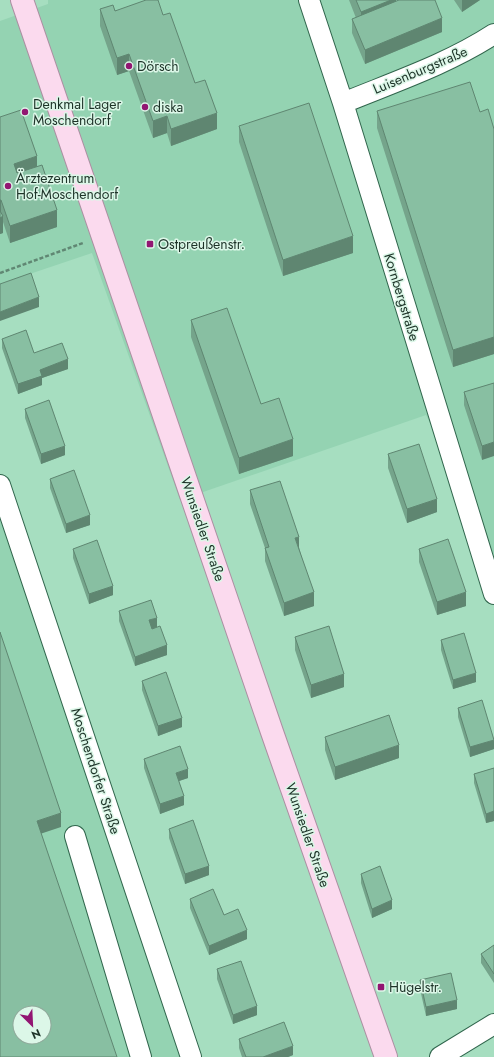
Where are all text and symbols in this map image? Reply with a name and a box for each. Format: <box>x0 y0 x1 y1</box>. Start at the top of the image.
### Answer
street label: Luisenburgstraße <box>370 41 470 99</box>
place label: Dörsch <box>137 56 179 76</box>
marker: Dörsch <box>124 61 134 71</box>
place label: Denkmal Lager Moschendorf <box>33 94 122 130</box>
place label: diska <box>153 97 183 117</box>
marker: diska <box>140 102 150 112</box>
marker: Denkmal Lager Moschendorf <box>20 107 30 117</box>
place label: Ärztezentrum Hof-Moschendorf <box>16 168 119 204</box>
marker: Ärztezentrum Hof-Moschendorf <box>3 181 13 191</box>
place label: Ostpreußenstr. <box>158 234 245 254</box>
marker: Ostpreußenstr. <box>145 239 155 249</box>
street label: Kornbergstraße <box>379 251 425 343</box>
street label: Wunsiedler Straße <box>176 474 230 584</box>
street label: Moschendorfer Straße <box>66 705 126 837</box>
street label: Wunsiedler Straße <box>281 780 335 890</box>
place label: Hügelstr. <box>389 977 442 997</box>
marker: Hügelstr. <box>376 982 386 992</box>
north arrow <box>12 1005 52 1045</box>
text: N <box>29 1025 43 1043</box>

